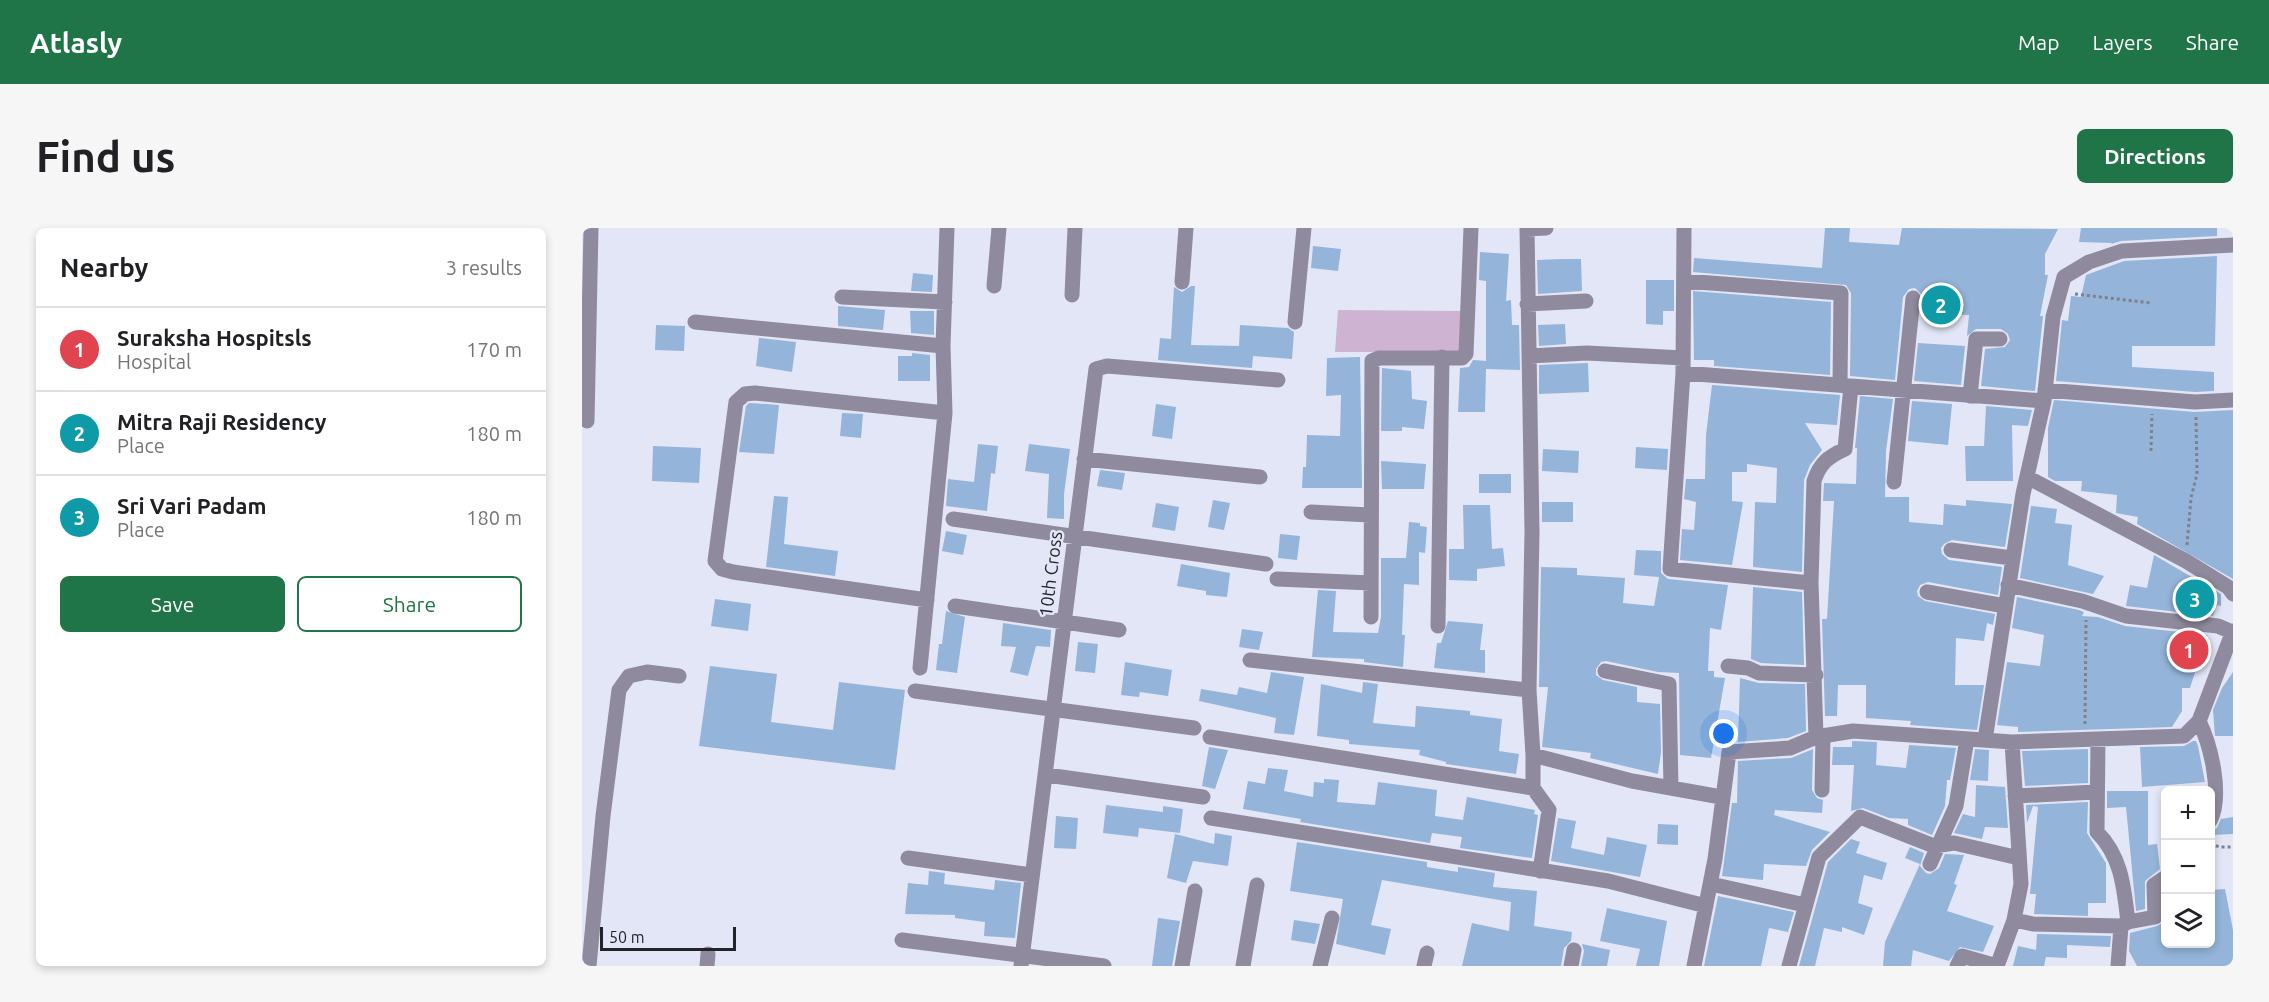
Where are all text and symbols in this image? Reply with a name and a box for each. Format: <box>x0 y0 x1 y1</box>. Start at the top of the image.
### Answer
text: Atlasly <box>30 27 122 58</box>
text: Map <box>2018 30 2059 54</box>
text: Layers <box>2092 30 2153 54</box>
text: Share <box>2186 30 2239 54</box>
button: Directions <box>2077 129 2233 183</box>
text: Find us <box>36 133 175 180</box>
text: Nearby <box>60 253 148 282</box>
text: 3 results <box>446 256 522 279</box>
pin: 2 <box>1922 282 1960 328</box>
text: Suraksha Hospitsls <box>117 325 312 350</box>
text: 1 <box>74 338 85 361</box>
text: 170 m <box>466 338 522 361</box>
text: Hospital <box>117 350 191 373</box>
text: Mitra Raji Residency <box>117 409 327 434</box>
text: 2 <box>74 422 85 445</box>
text: 180 m <box>466 422 522 445</box>
text: Place <box>117 434 165 457</box>
text: Sri Vari Padam <box>117 493 266 518</box>
text: 3 <box>74 506 85 529</box>
text: 180 m <box>466 506 522 529</box>
text: Place <box>117 518 165 541</box>
street label: 10th Cross <box>1035 530 1065 618</box>
button: Save <box>60 576 285 632</box>
button: Share <box>297 576 522 632</box>
pin: 3 <box>2176 576 2214 622</box>
pin: 1 <box>2170 628 2208 672</box>
your location <box>1709 719 1738 748</box>
map controls <box>2161 786 2215 948</box>
button: + <box>2161 786 2215 840</box>
button: − <box>2161 840 2215 894</box>
button: layers <box>2161 894 2215 948</box>
scale bar <box>600 924 736 952</box>
text: 50 m <box>609 928 645 946</box>

